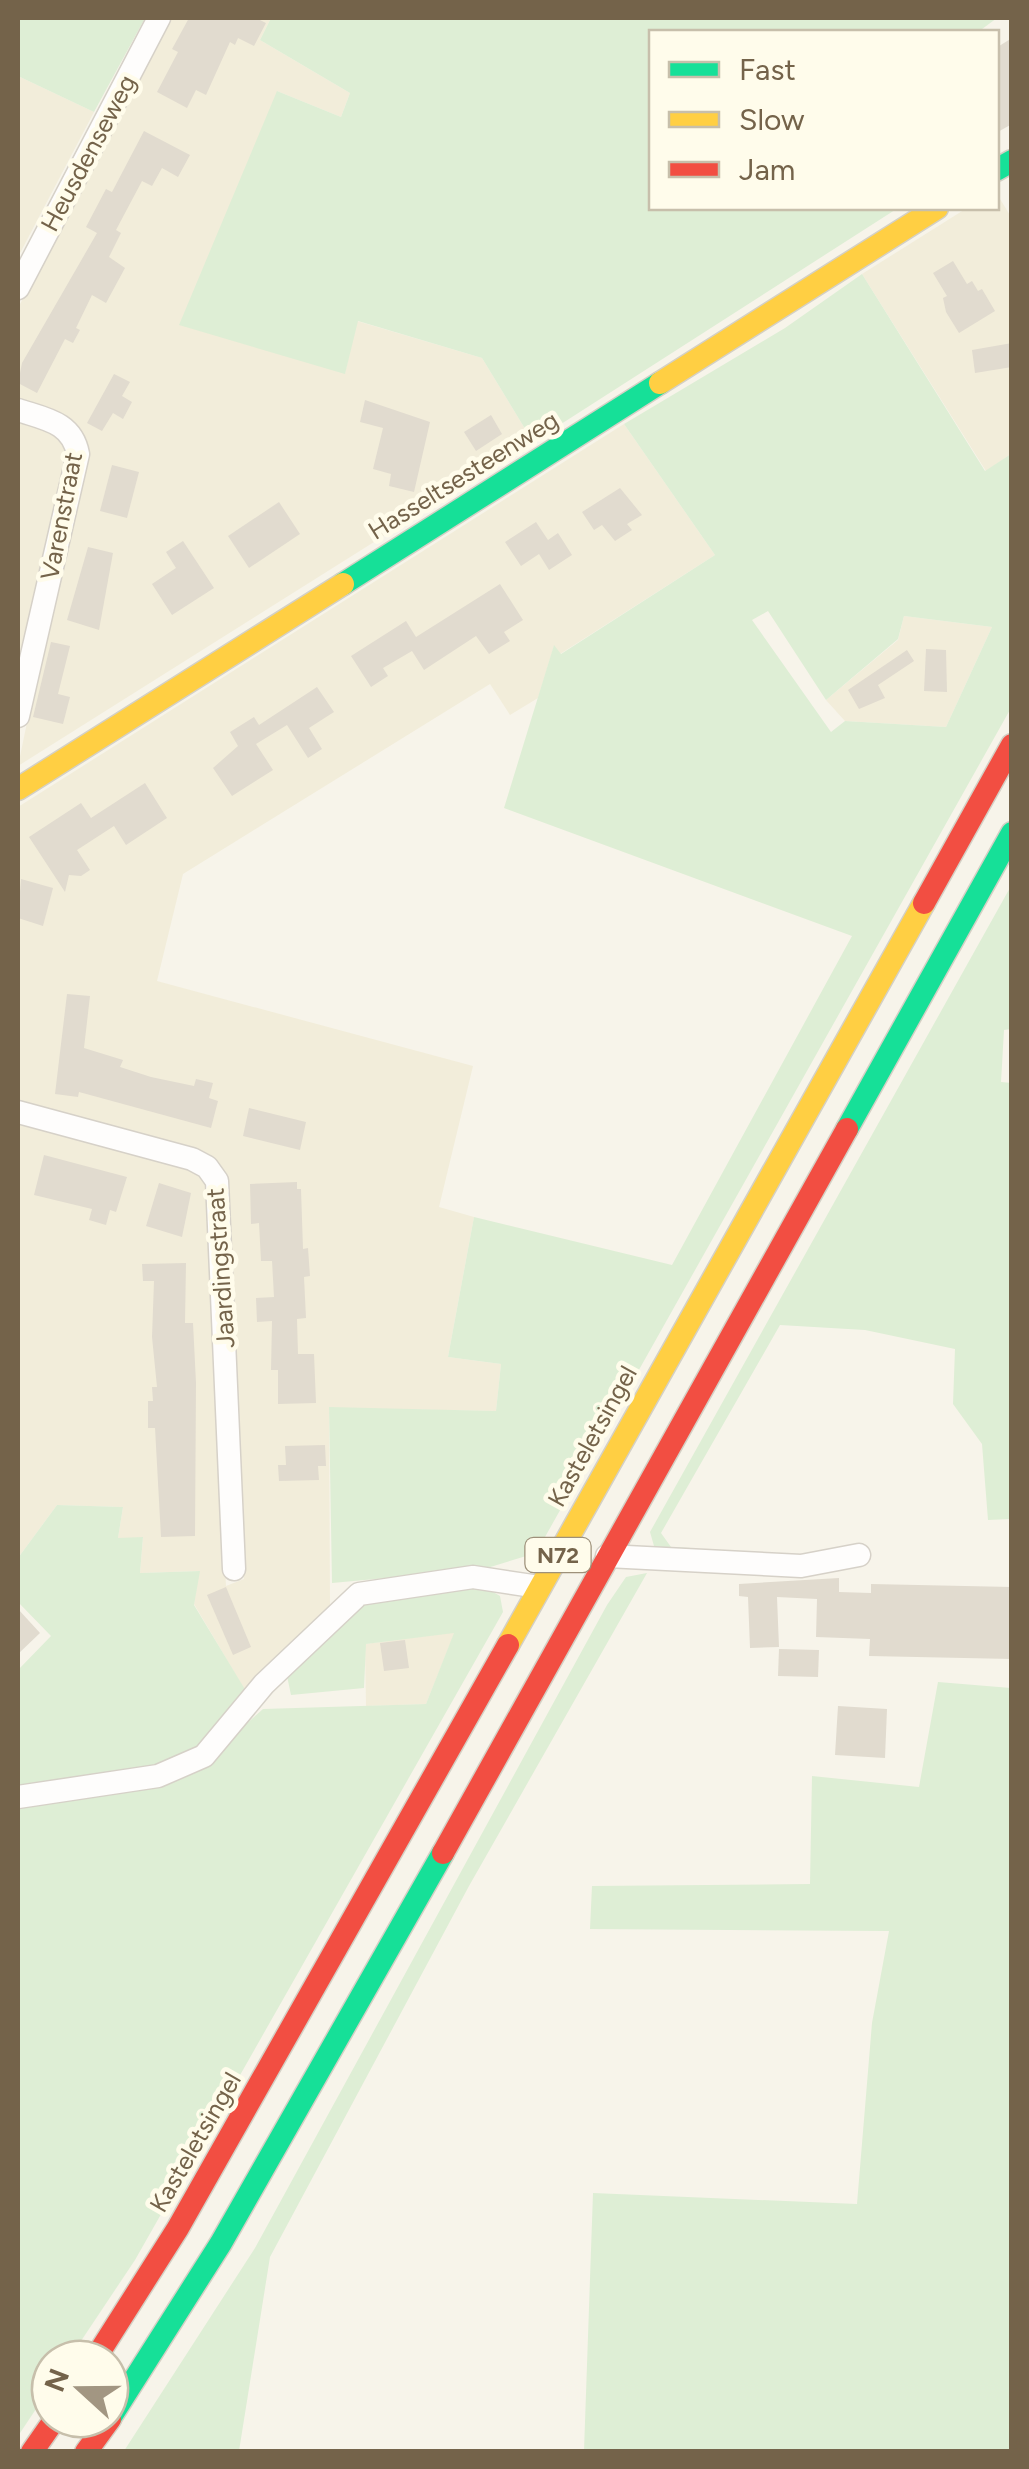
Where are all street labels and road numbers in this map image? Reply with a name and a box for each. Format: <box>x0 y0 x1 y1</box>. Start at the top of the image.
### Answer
street label: Heusdenseweg <box>34 70 142 236</box>
street label: Hasseltsesteenweg <box>362 404 564 546</box>
street label: Varenstraat <box>34 450 88 582</box>
street label: Jaardingstraat <box>199 1187 241 1349</box>
street label: Kasteletsingel <box>541 1360 643 1512</box>
road number: N72 <box>526 1538 590 1572</box>
street label: Kasteletsingel <box>143 2067 247 2217</box>

